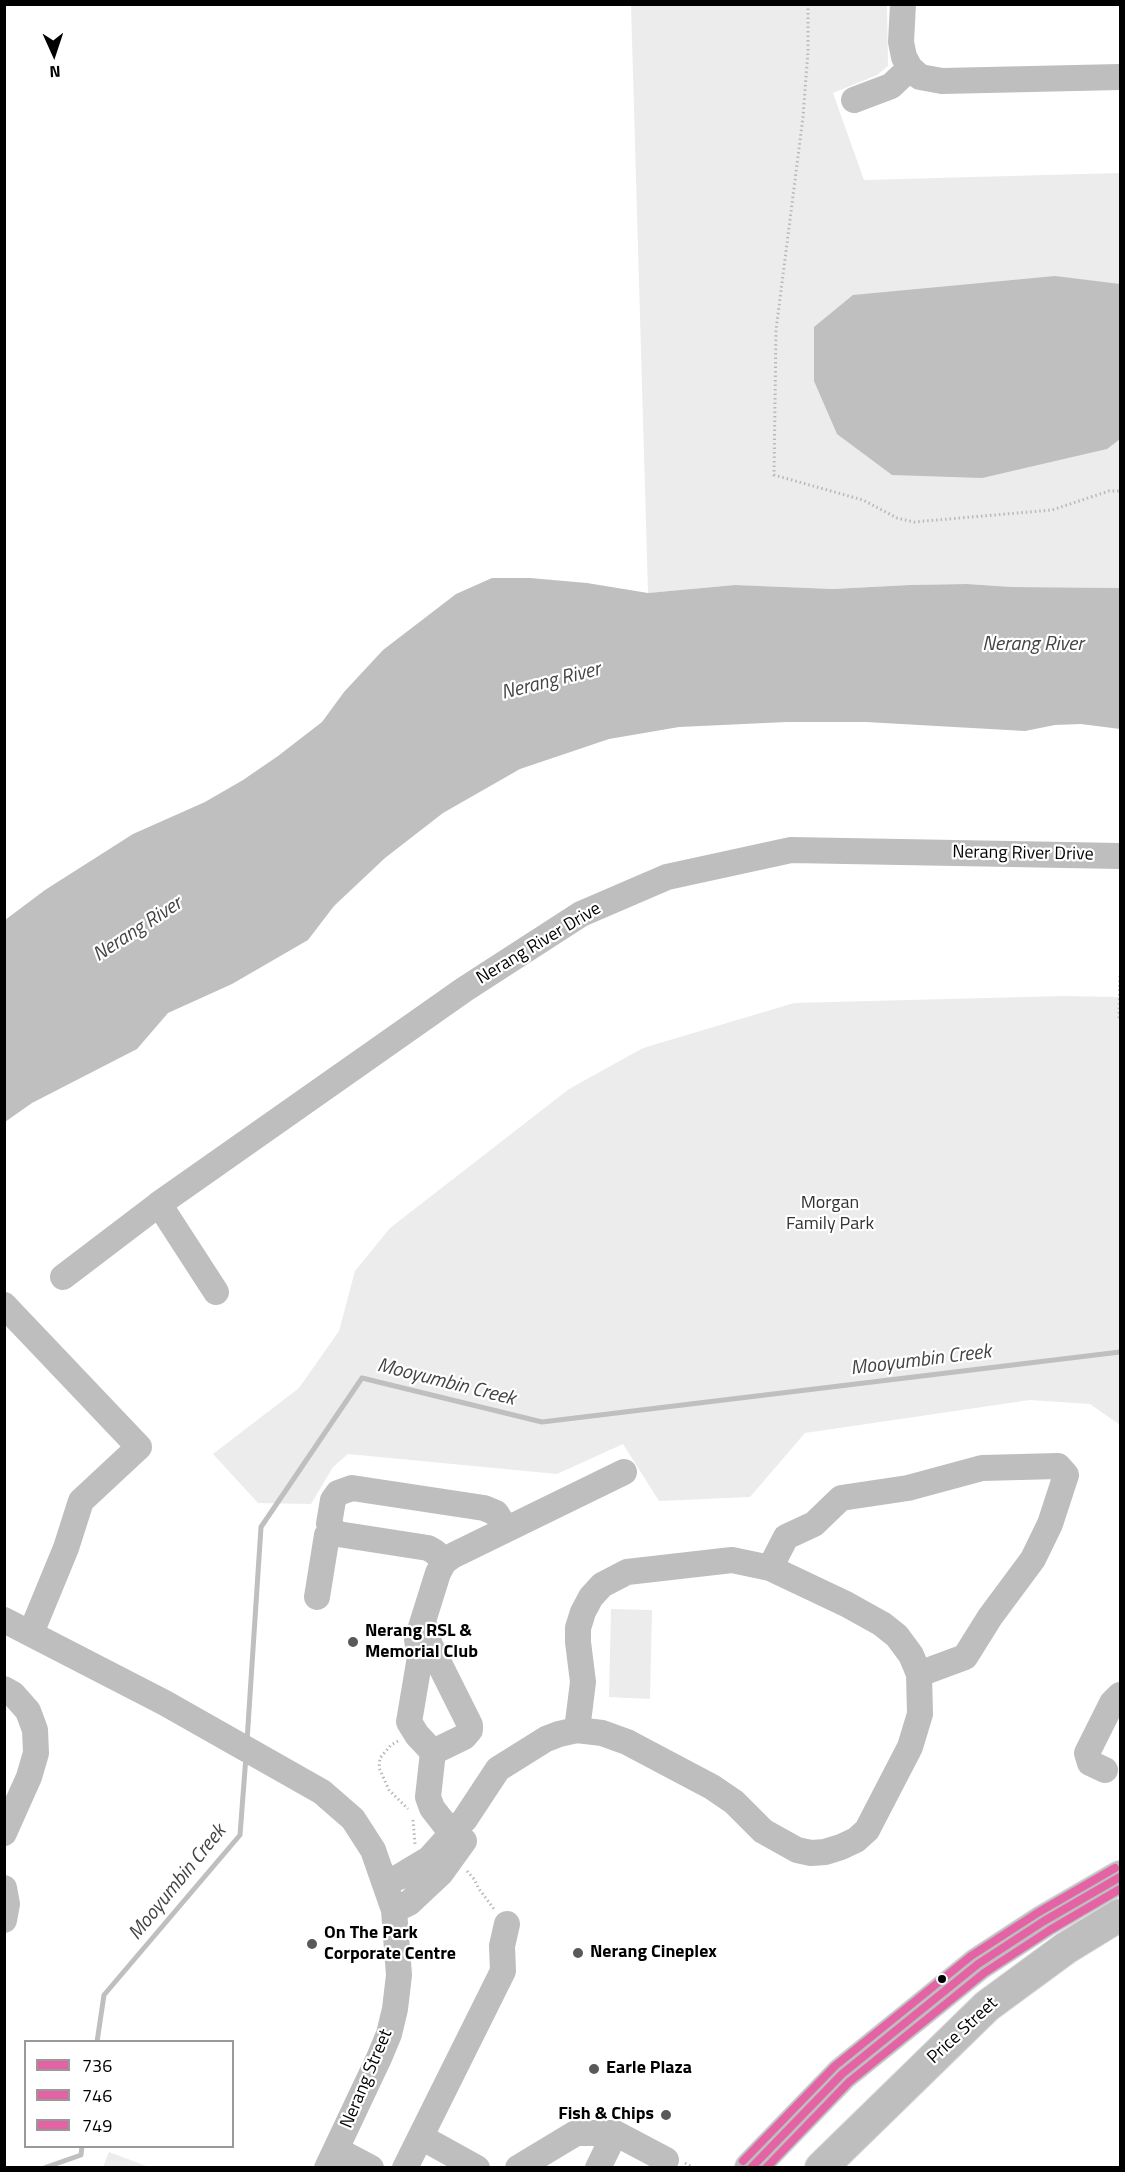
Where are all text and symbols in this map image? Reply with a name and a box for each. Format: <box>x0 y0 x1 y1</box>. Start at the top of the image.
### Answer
north arrow <box>24 24 84 84</box>
text: N <box>49 60 61 84</box>
water label: Nerang River <box>982 633 1084 657</box>
water label: Nerang River <box>499 658 603 706</box>
street label: Nerang River Drive <box>952 842 1094 866</box>
water label: Nerang River <box>89 892 187 968</box>
street label: Nerang River Drive <box>473 898 605 990</box>
park label: Morgan Family Park <box>786 1193 874 1236</box>
water label: Mooyumbin Creek <box>849 1340 993 1382</box>
water label: Mooyumbin Creek <box>374 1354 518 1412</box>
place label: Nerang RSL & Memorial Club <box>365 1621 478 1664</box>
marker: Nerang RSL & Memorial Club <box>346 1635 360 1649</box>
water label: Mooyumbin Creek <box>124 1820 232 1946</box>
place label: On The Park Corporate Centre <box>324 1923 456 1966</box>
marker: On The Park Corporate Centre <box>305 1937 319 1951</box>
place label: Nerang Cineplex <box>590 1942 717 1964</box>
marker: Nerang Cineplex <box>571 1946 585 1960</box>
unlabelled marker <box>936 1973 948 1985</box>
street label: Price Street <box>923 1993 1003 2069</box>
street label: Nerang Street <box>336 2026 398 2132</box>
legend <box>24 2040 234 2148</box>
text: 736 <box>82 2052 112 2079</box>
place label: Earle Plaza <box>606 2058 692 2080</box>
marker: Earle Plaza <box>587 2062 601 2076</box>
text: 746 <box>82 2082 112 2109</box>
place label: Fish & Chips <box>558 2104 654 2126</box>
marker: Fish & Chips <box>659 2108 673 2122</box>
text: 749 <box>82 2112 112 2139</box>

